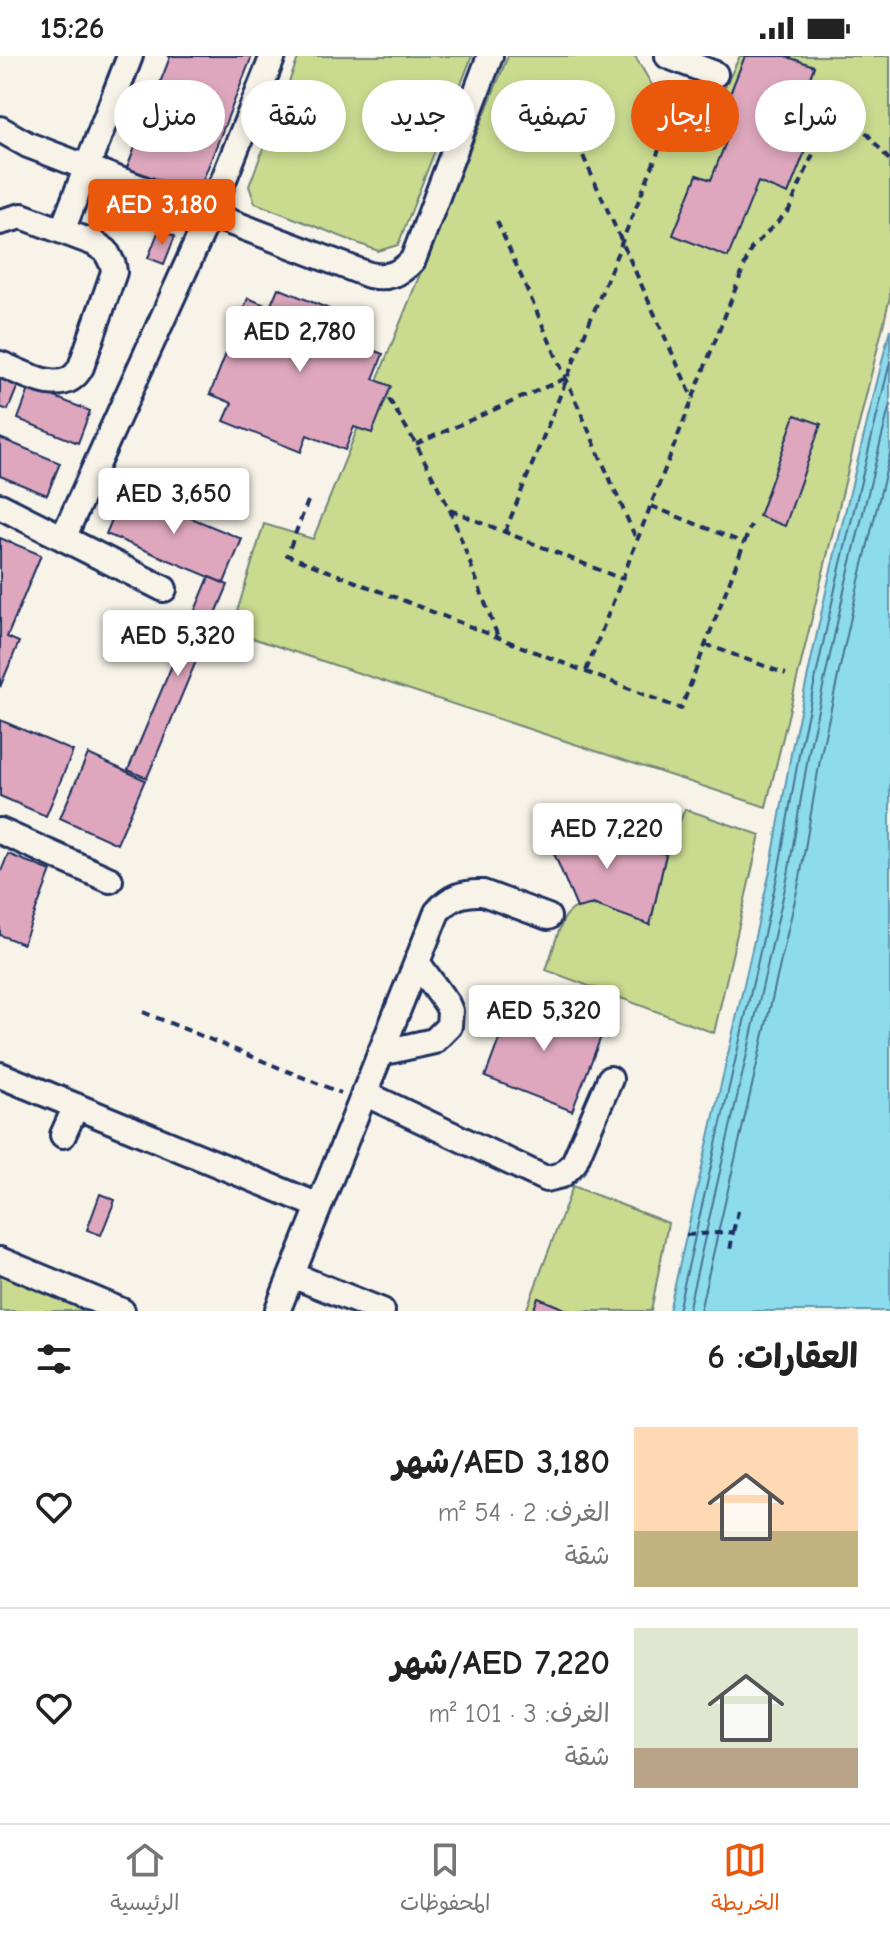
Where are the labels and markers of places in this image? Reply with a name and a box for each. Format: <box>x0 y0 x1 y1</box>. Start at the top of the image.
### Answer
pin: AED 3,180 <box>70 179 254 247</box>
pin: AED 2,780 <box>208 306 392 374</box>
pin: AED 3,650 <box>82 468 266 536</box>
pin: AED 5,320 <box>86 610 270 678</box>
pin: AED 7,220 <box>515 803 699 871</box>
pin: AED 5,320 <box>452 985 636 1053</box>

